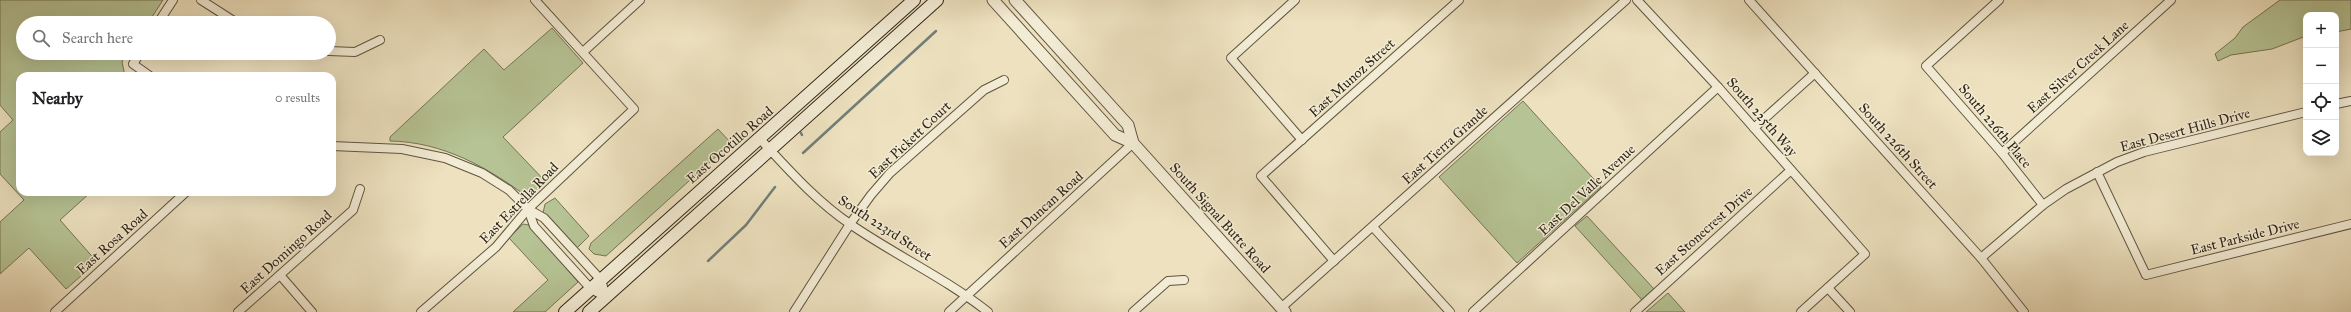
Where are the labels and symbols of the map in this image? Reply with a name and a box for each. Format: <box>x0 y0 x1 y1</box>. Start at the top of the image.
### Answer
street label: East Silver Creek Lane <box>2024 17 2132 117</box>
street label: East Munoz Street <box>1306 35 1399 121</box>
street label: South 225th Way <box>1723 74 1801 160</box>
street label: South 226th Place <box>1955 80 2035 172</box>
street label: East Pickett Court <box>865 98 955 182</box>
street label: South 226th Street <box>1855 99 1941 193</box>
street label: East Tierra Grande <box>1399 102 1491 188</box>
street label: East Ocotillo Road <box>683 103 777 187</box>
street label: East Desert Hills Drive <box>2118 104 2252 156</box>
street label: East Del Valle Avenue <box>1535 141 1639 239</box>
street label: East Estrella Road <box>476 159 562 247</box>
street label: South Signal Butte Road <box>1166 159 1274 277</box>
street label: East Duncan Road <box>995 168 1087 252</box>
street label: East Stonecrest Drive <box>1652 183 1756 279</box>
street label: South 223rd Street <box>835 192 935 265</box>
street label: East Rosa Road <box>73 206 151 278</box>
street label: East Domingo Road <box>237 207 335 297</box>
street label: East Parkside Drive <box>2189 215 2301 259</box>

